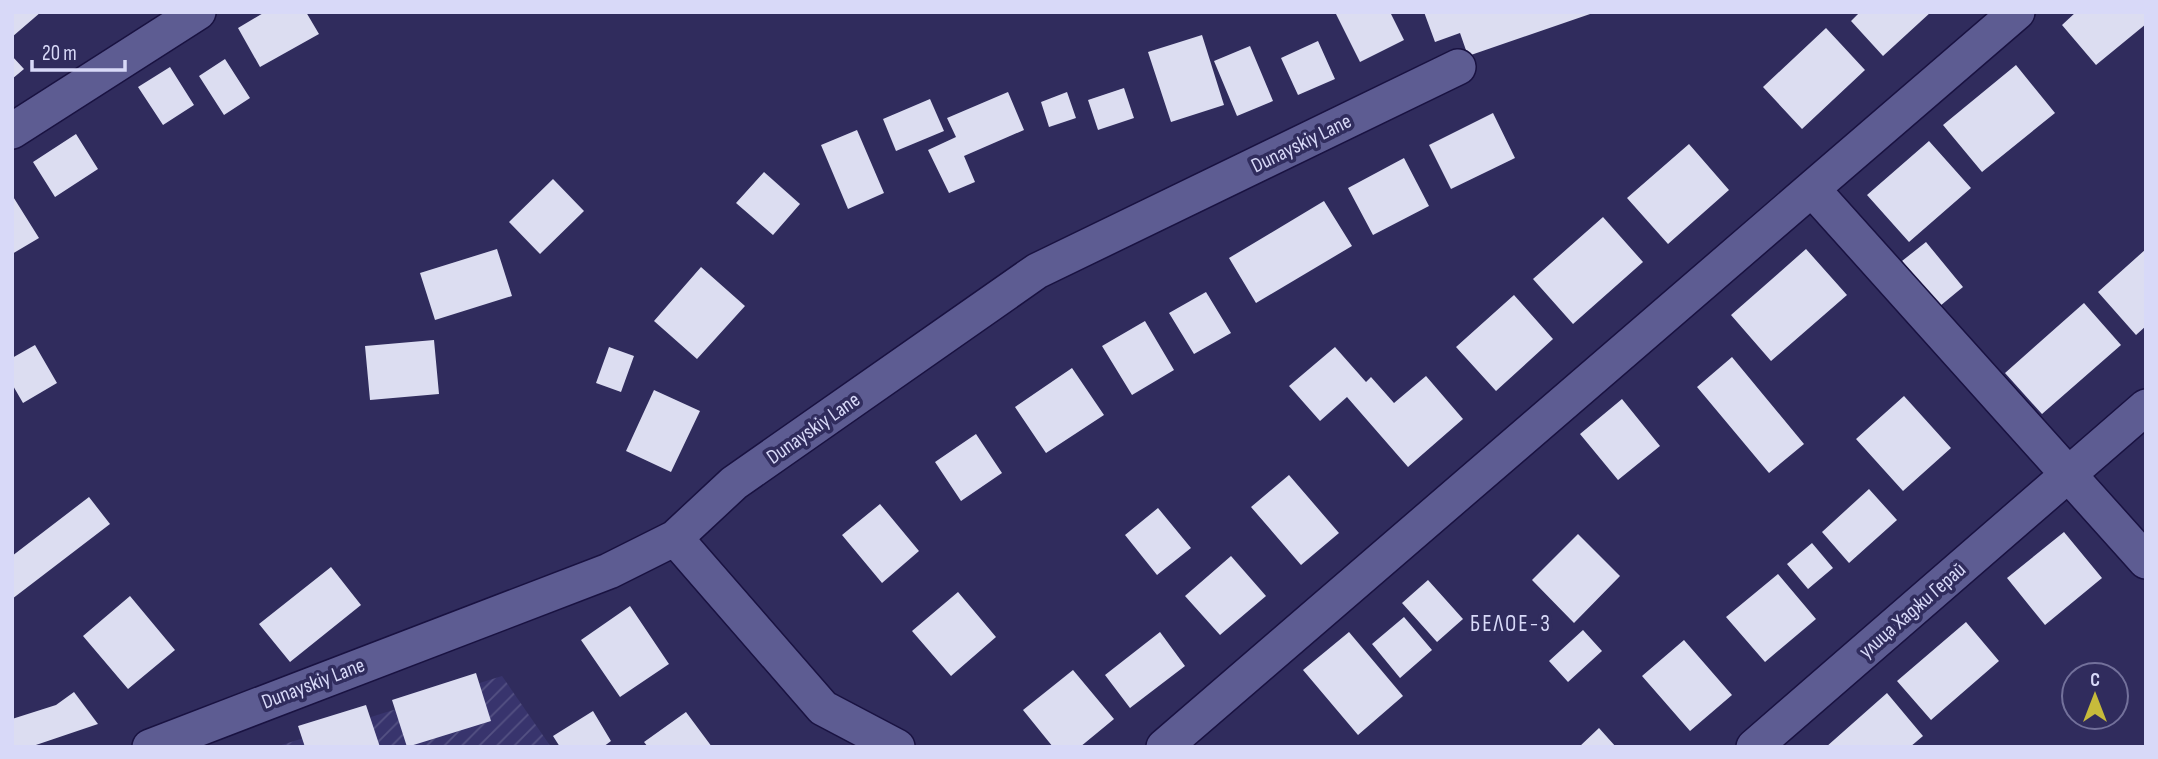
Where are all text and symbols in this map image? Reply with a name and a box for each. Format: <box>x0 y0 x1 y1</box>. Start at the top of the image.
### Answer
scale bar <box>32 28 124 72</box>
text: 20 m <box>42 41 77 66</box>
street label: Dunayskiy Lane <box>1247 108 1355 178</box>
street label: Dunayskiy Lane <box>762 387 865 470</box>
street label: улица Хаджи Герай <box>1854 557 1971 664</box>
district label: БЕЛОЕ-3 <box>1470 610 1552 638</box>
street label: Dunayskiy Lane <box>258 652 368 715</box>
north arrow <box>2060 661 2130 731</box>
text: С <box>2090 669 2100 692</box>

